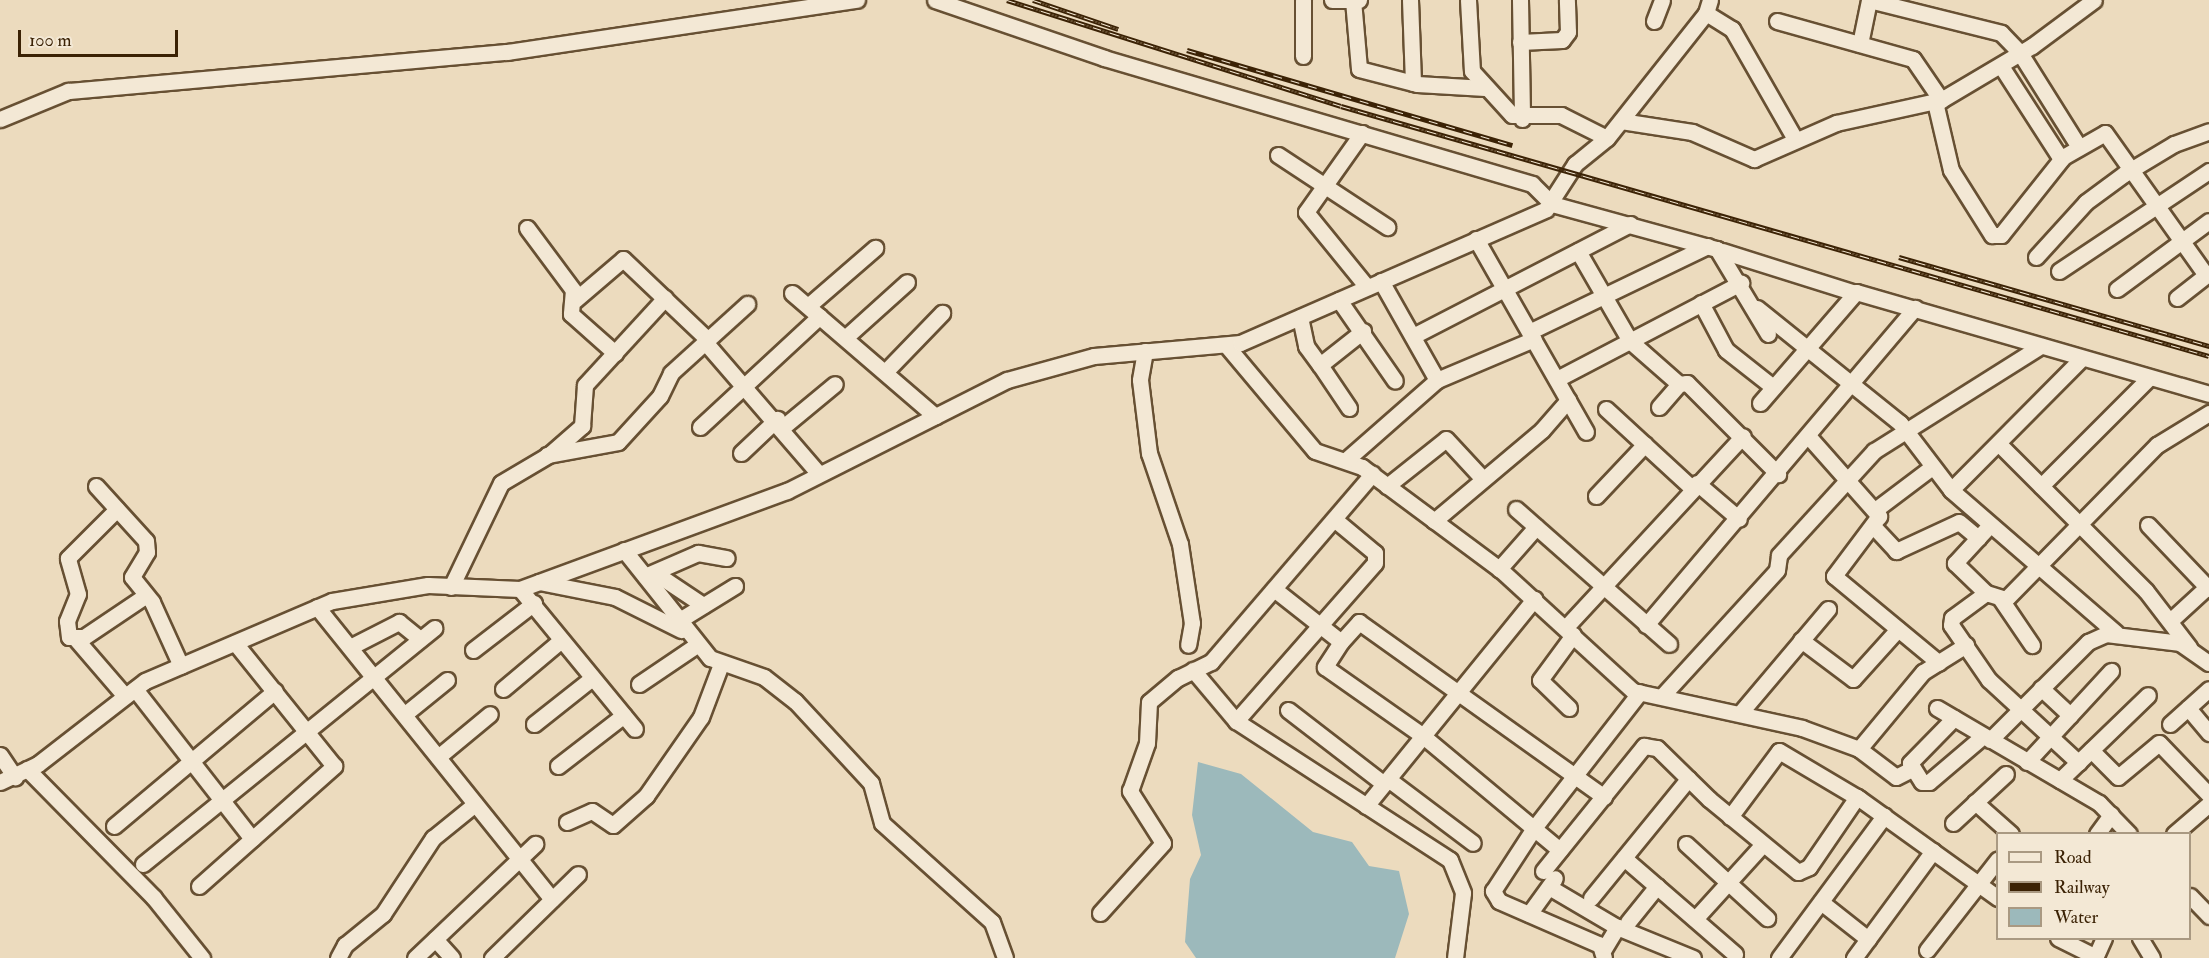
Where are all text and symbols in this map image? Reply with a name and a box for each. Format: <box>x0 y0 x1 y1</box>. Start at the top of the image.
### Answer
scale bar <box>21 18 182 56</box>
text: 100 m <box>29 29 72 52</box>
legend <box>1996 832 2191 940</box>
text: Road <box>2054 846 2092 869</box>
text: Railway <box>2054 876 2110 899</box>
text: Water <box>2054 906 2098 929</box>

